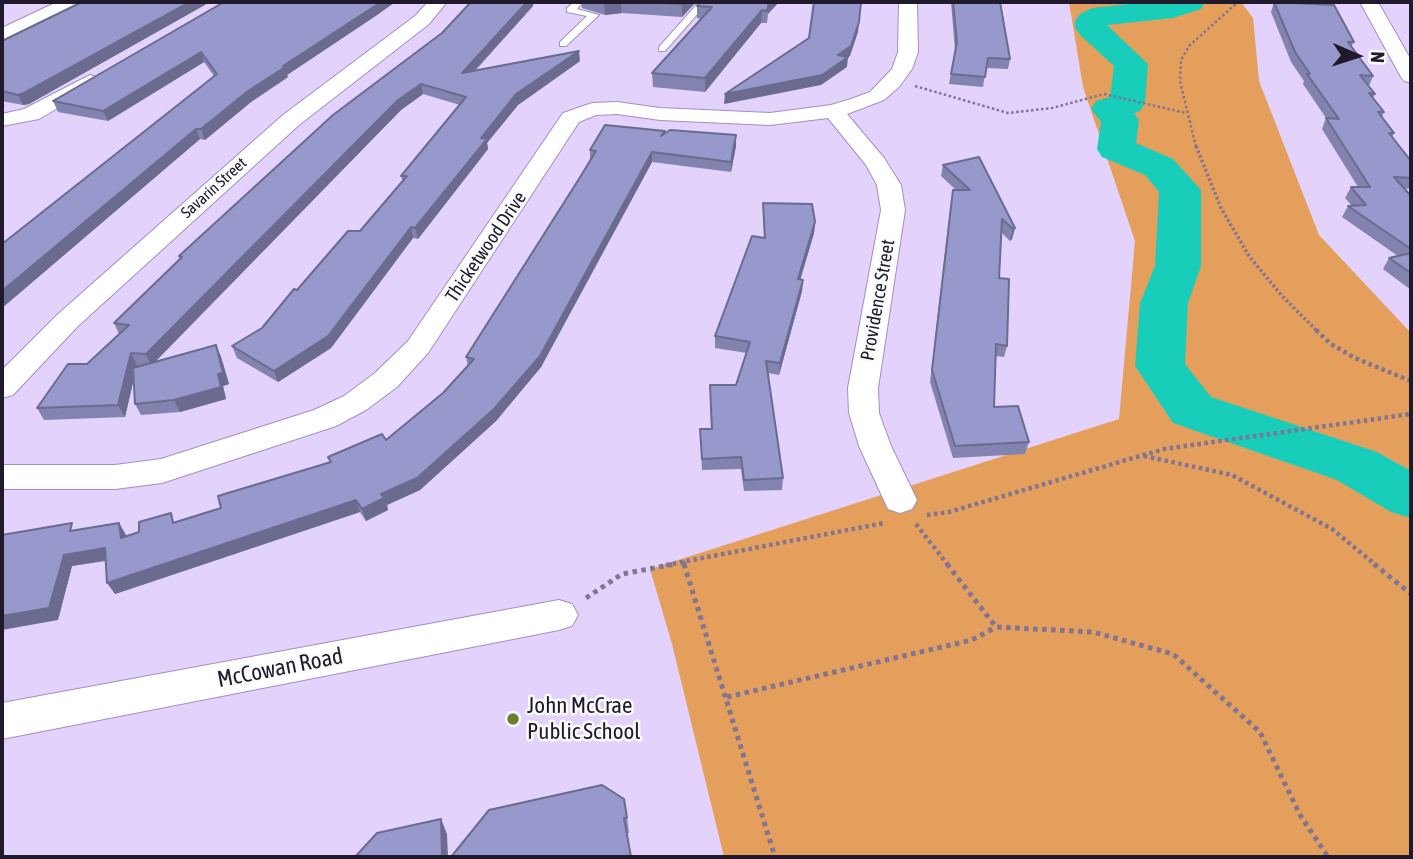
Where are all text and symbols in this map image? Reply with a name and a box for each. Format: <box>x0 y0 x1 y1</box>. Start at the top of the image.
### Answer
north arrow <box>1322 21 1392 91</box>
text: N <box>1367 51 1389 63</box>
street label: Savarin Street <box>177 154 251 222</box>
street label: Thicketwood Drive <box>441 188 531 306</box>
street label: Providence Street <box>856 238 900 362</box>
street label: McCowan Road <box>215 642 345 694</box>
place label: John McCrae Public School <box>527 692 640 746</box>
marker: John McCrae Public School <box>505 711 521 727</box>

